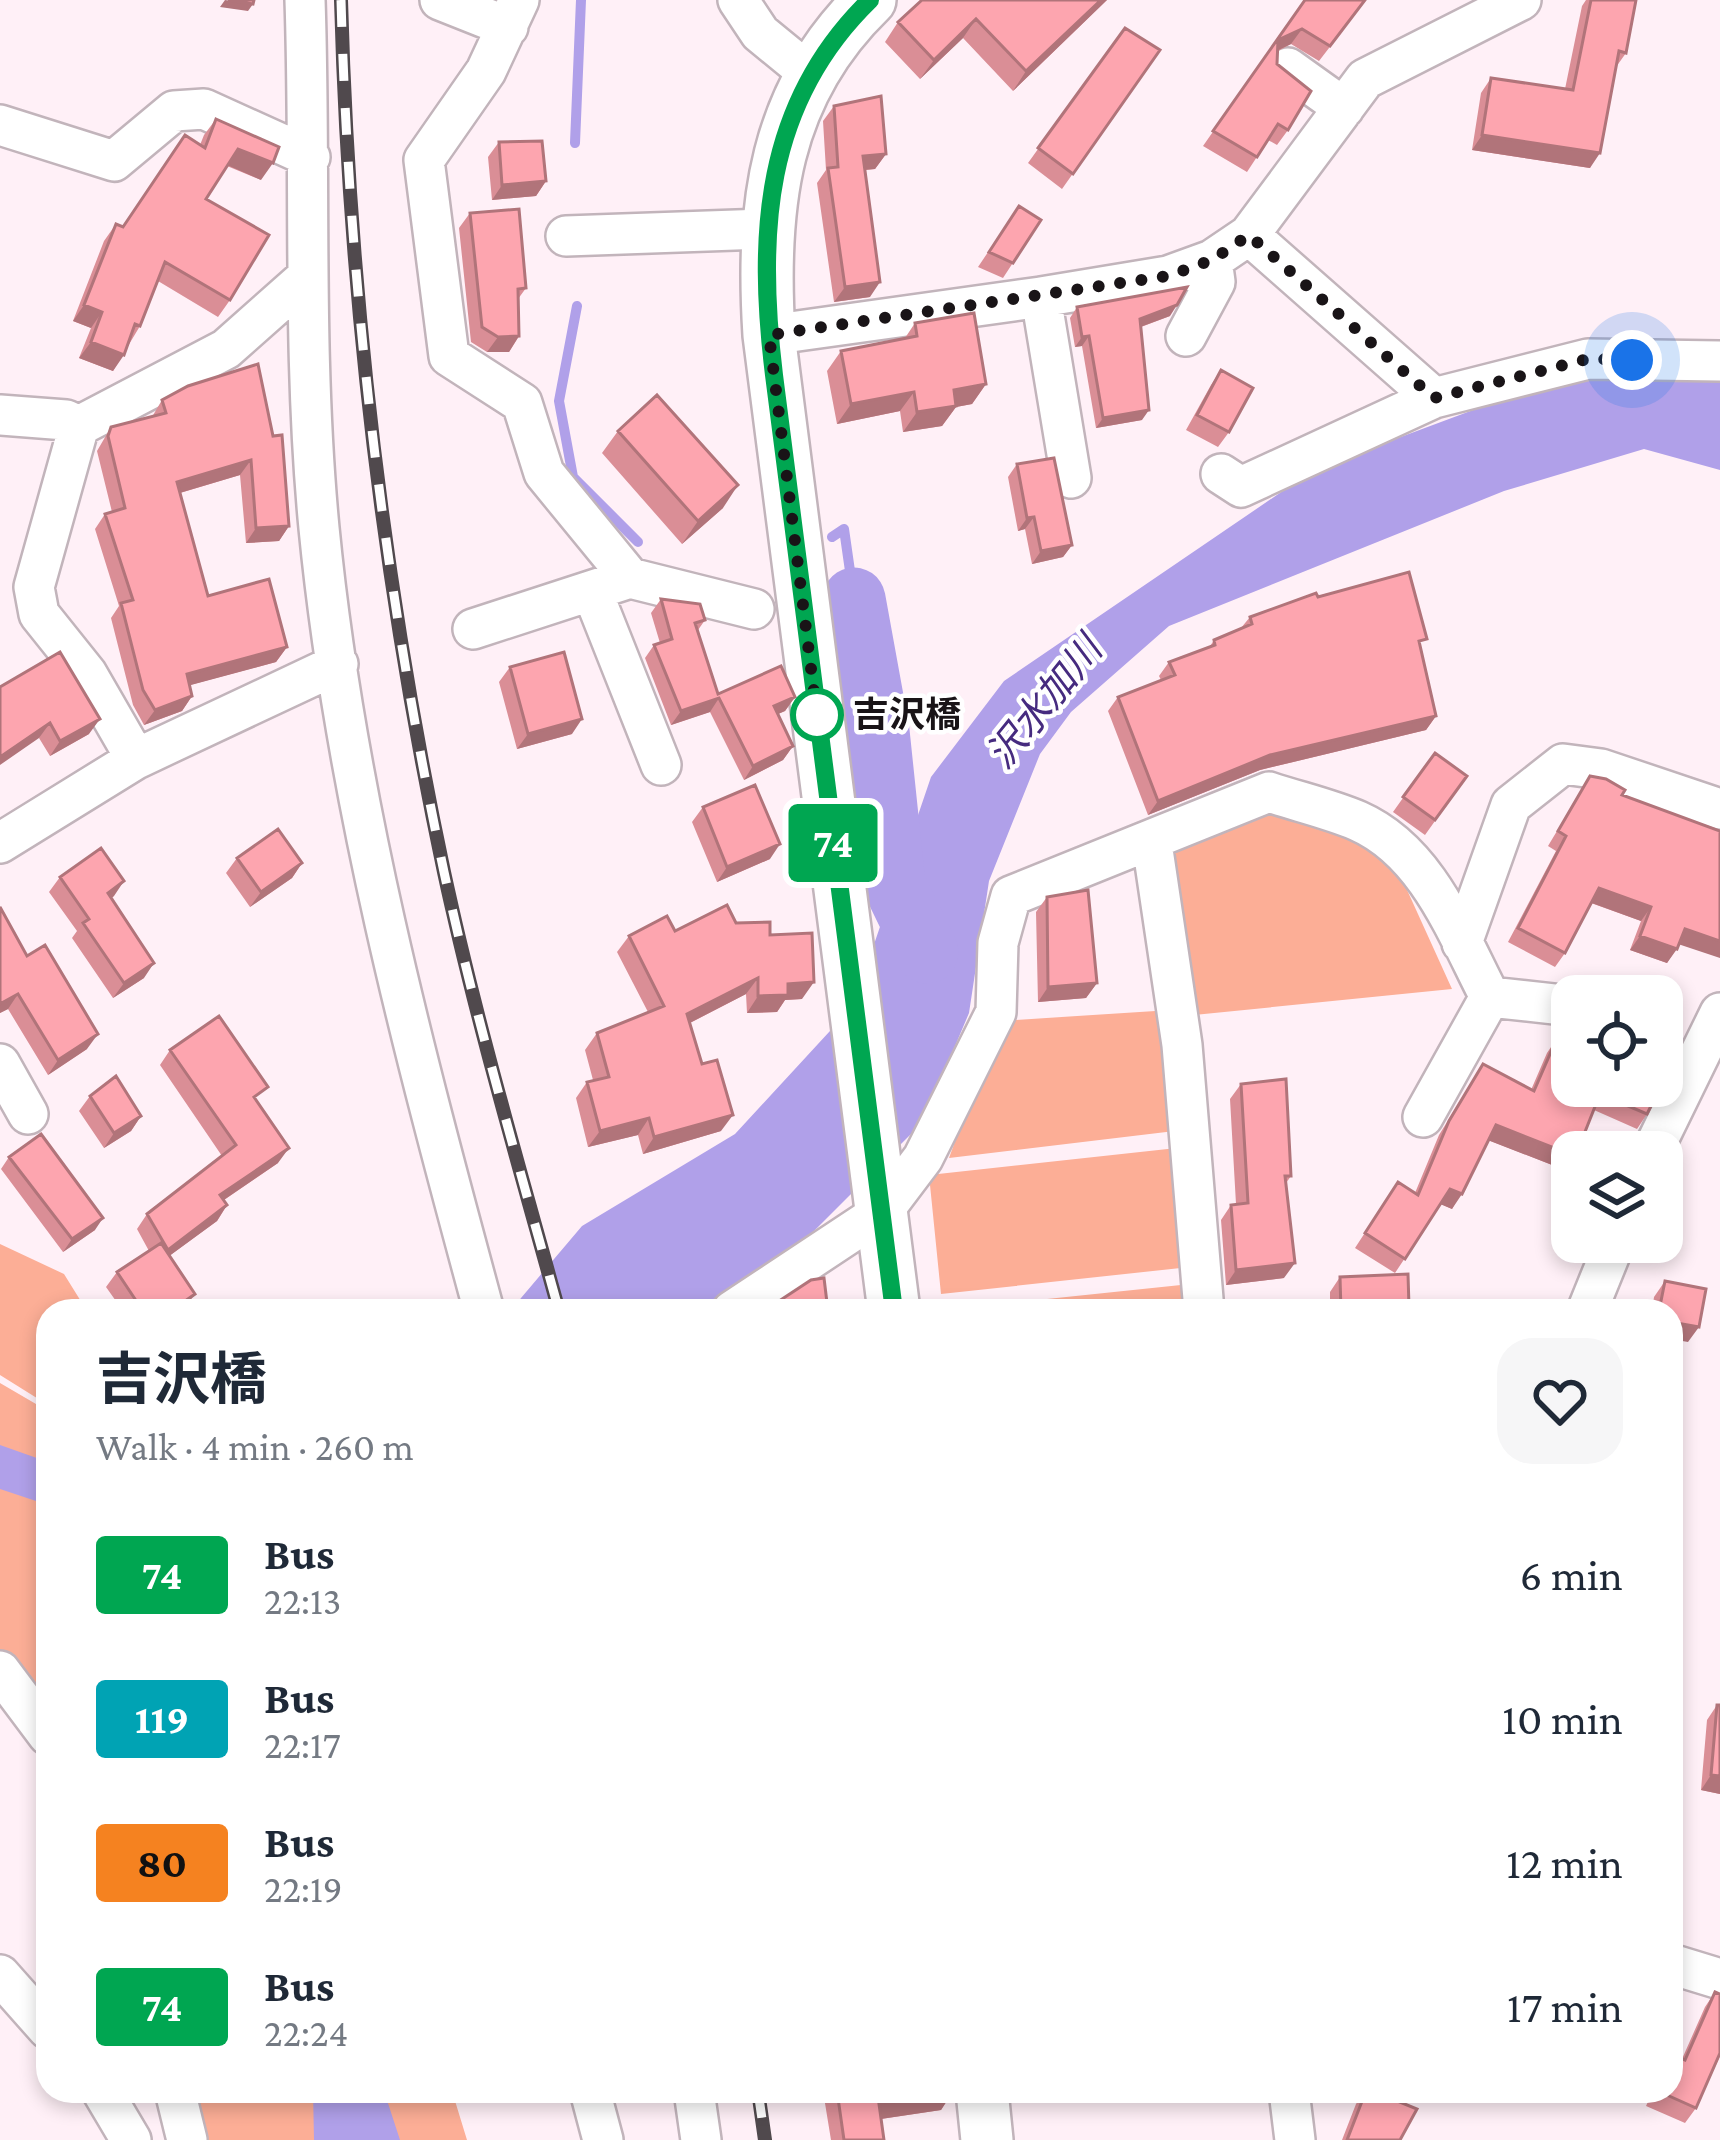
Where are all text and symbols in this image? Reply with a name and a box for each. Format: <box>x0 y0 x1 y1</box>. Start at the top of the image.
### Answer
your location <box>1602 330 1662 390</box>
water label: 沢水加川 <box>978 625 1112 776</box>
marker: 吉沢橋 <box>792 690 842 740</box>
place label: 吉沢橋 <box>853 695 961 735</box>
line badge: 74 <box>779 804 887 882</box>
text: 74 <box>813 819 854 866</box>
map controls <box>1551 975 1683 1263</box>
button: locate <box>1551 975 1683 1107</box>
button: layers <box>1551 1131 1683 1263</box>
button: heart <box>1497 1338 1623 1464</box>
text: 吉沢橋 <box>96 1348 267 1411</box>
text: Walk · 4 min · 260 m <box>96 1425 414 1468</box>
text: Bus <box>264 1529 334 1579</box>
text: 6 min <box>1520 1550 1623 1600</box>
text: 74 <box>142 1551 183 1598</box>
text: 22:13 <box>264 1579 341 1622</box>
text: Bus <box>264 1673 334 1723</box>
text: 10 min <box>1502 1694 1623 1744</box>
text: 119 <box>135 1695 189 1742</box>
text: 22:17 <box>264 1723 341 1766</box>
text: Bus <box>264 1817 334 1867</box>
text: 12 min <box>1506 1838 1623 1888</box>
text: 80 <box>137 1839 187 1886</box>
text: 22:19 <box>264 1867 343 1910</box>
text: Bus <box>264 1961 334 2011</box>
text: 17 min <box>1507 1982 1623 2032</box>
text: 74 <box>142 1983 183 2030</box>
text: 22:24 <box>264 2011 348 2054</box>

